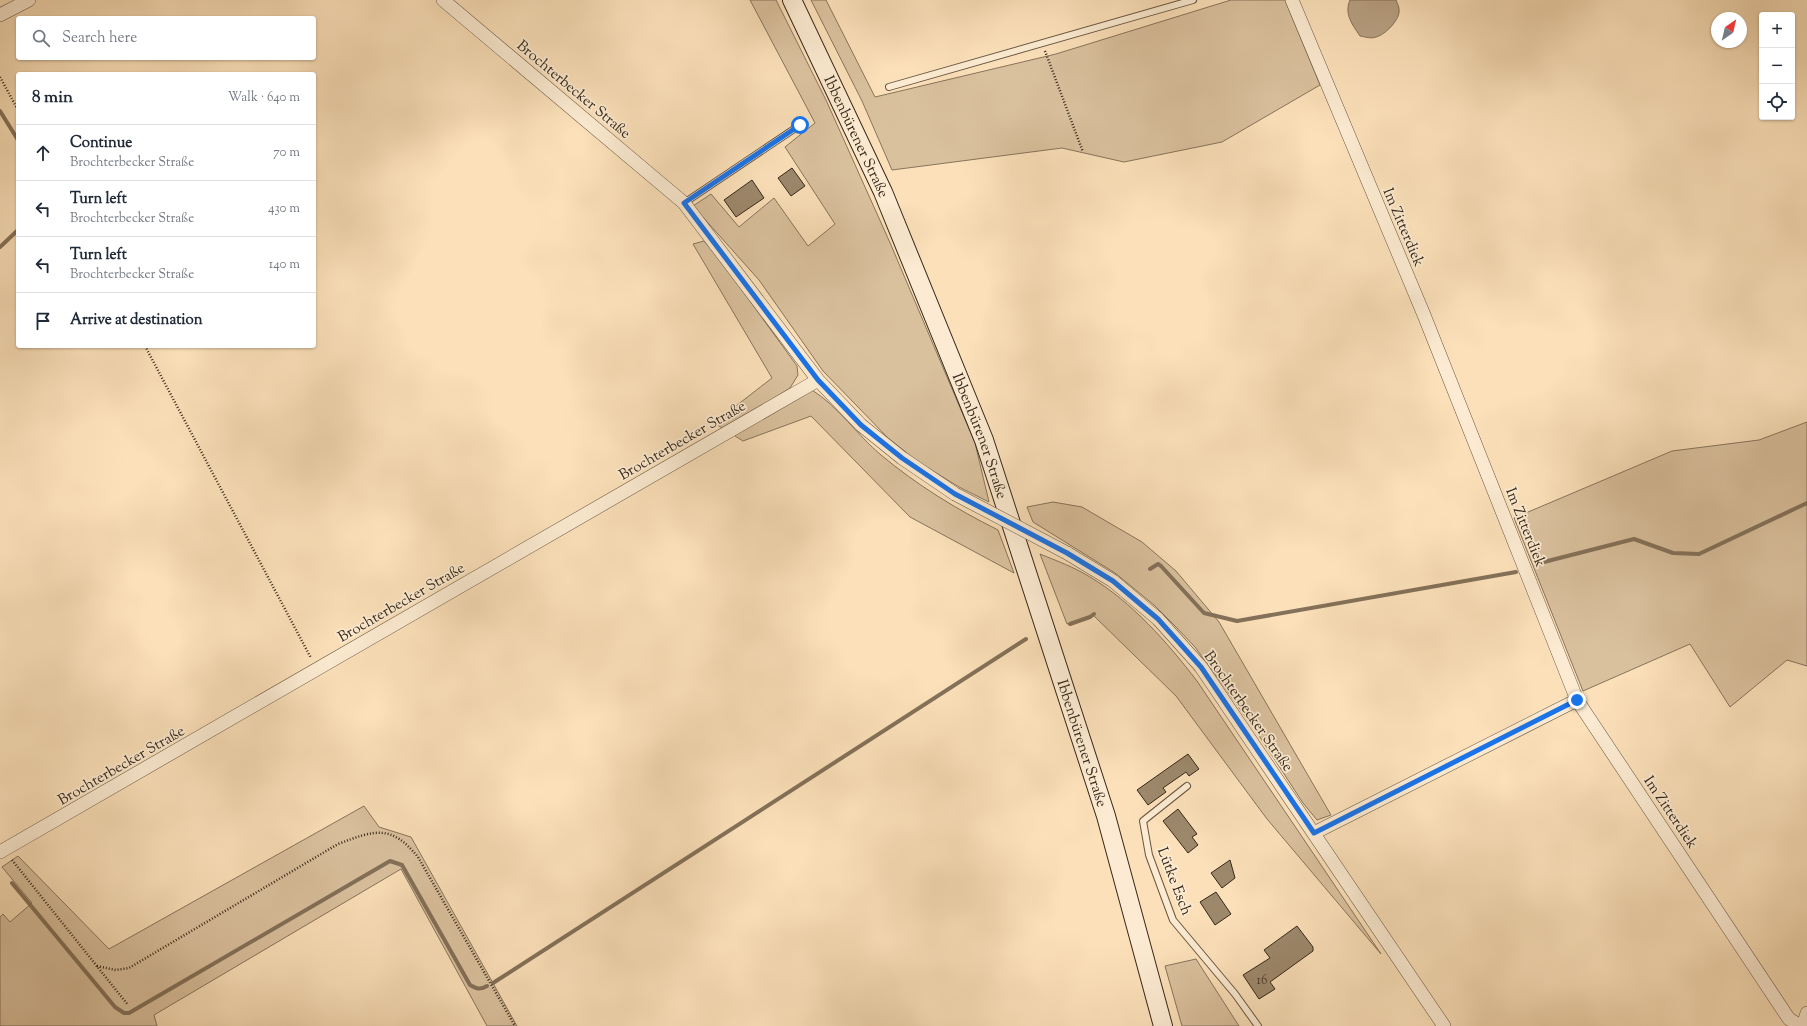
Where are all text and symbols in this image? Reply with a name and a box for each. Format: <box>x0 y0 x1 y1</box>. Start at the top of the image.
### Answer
north arrow <box>1711 12 1747 48</box>
map controls <box>1759 12 1795 120</box>
button: + <box>1759 12 1795 48</box>
search box <box>16 16 316 60</box>
icon: search <box>30 27 52 49</box>
text: Search here <box>62 28 137 49</box>
street label: Brochterbecker Straße <box>511 36 635 144</box>
button: − <box>1759 48 1795 84</box>
street label: Ibbenbürener Straße <box>817 73 893 201</box>
button: locate <box>1759 84 1795 120</box>
text: 8 min <box>32 86 73 110</box>
text: Walk · 640 m <box>228 89 300 107</box>
route start <box>791 116 809 134</box>
text: Continue <box>70 133 132 154</box>
icon: ahead <box>32 142 54 164</box>
text: 70 m <box>273 144 300 162</box>
text: Brochterbecker Straße <box>70 154 194 172</box>
street label: Im Zitterdiek <box>1377 185 1429 270</box>
text: Turn left <box>70 189 127 210</box>
icon: left <box>32 198 54 220</box>
text: 430 m <box>268 200 300 218</box>
text: Brochterbecker Straße <box>70 210 194 228</box>
text: Turn left <box>70 245 127 266</box>
icon: left <box>32 254 54 276</box>
text: 140 m <box>269 256 300 274</box>
text: Brochterbecker Straße <box>70 266 194 284</box>
icon: arrive <box>32 310 54 332</box>
text: Arrive at destination <box>70 310 203 331</box>
street label: Ibbenbürener Straße <box>946 370 1011 502</box>
street label: Brochterbecker Straße <box>615 396 750 486</box>
street label: Im Zitterdiek <box>1499 485 1550 570</box>
street label: Brochterbecker Straße <box>334 558 469 648</box>
street label: Brochterbecker Straße <box>1198 647 1297 777</box>
street label: Ibbenbürener Straße <box>1050 677 1111 810</box>
route end <box>1568 691 1586 709</box>
street label: Brochterbecker Straße <box>54 721 189 811</box>
street label: Im Zitterdiek <box>1638 772 1702 853</box>
street label: Lütke Esch <box>1151 844 1196 919</box>
house number: 16 <box>1257 972 1267 990</box>

